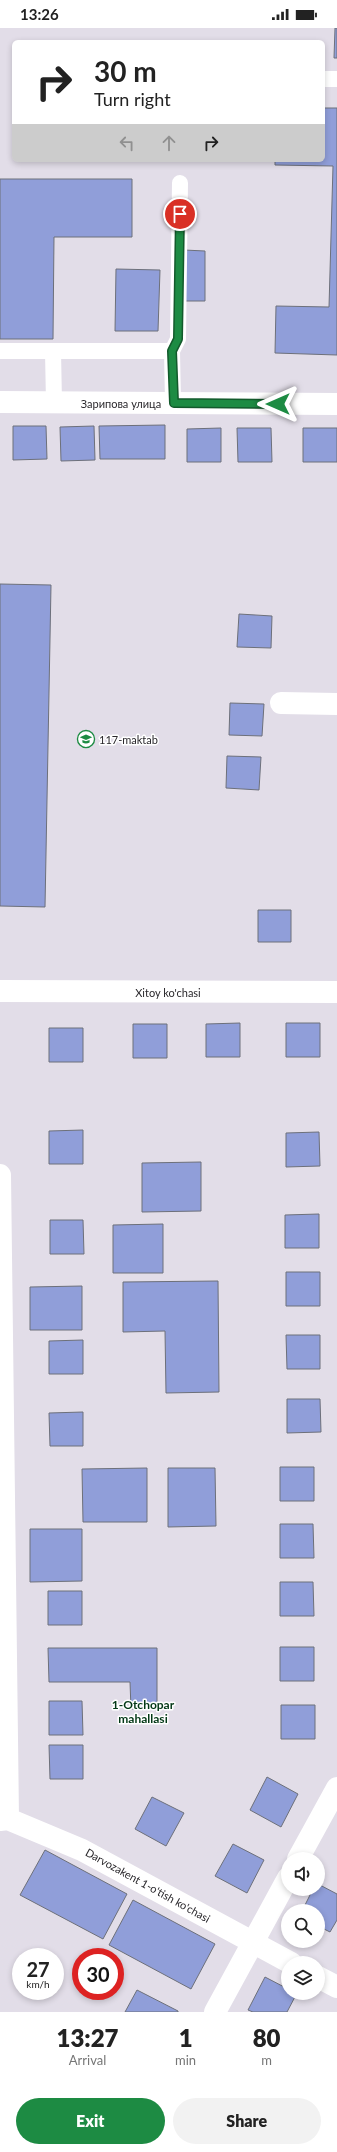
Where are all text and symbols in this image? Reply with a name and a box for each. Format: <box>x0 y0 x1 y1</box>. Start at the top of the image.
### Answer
text: 13:26 <box>20 5 59 23</box>
text: 30 m <box>94 54 157 88</box>
icon: right <box>28 56 80 108</box>
text: Turn right <box>94 88 171 110</box>
icon: left <box>116 132 138 154</box>
icon: ahead <box>158 132 180 154</box>
icon: right <box>200 132 222 154</box>
pin <box>163 197 197 231</box>
icon: arrive <box>169 203 191 225</box>
position arrow <box>257 383 299 425</box>
street label: Зарипова улица <box>81 397 161 410</box>
school or university icon: 117-maktab <box>76 729 96 749</box>
place label: 117-maktab <box>99 733 158 746</box>
street label: Xitoy ko'chasi <box>135 986 201 999</box>
district label: 1-Otchopar mahallasi <box>112 1697 175 1726</box>
street label: Darvozakent 1-o'tish ko'chasi <box>83 1845 213 1925</box>
map controls <box>281 1852 325 2000</box>
button: sound <box>281 1852 325 1896</box>
button: search <box>281 1904 325 1948</box>
speed limit sign: 30 <box>72 1948 124 2000</box>
button: layers <box>281 1956 325 2000</box>
text: 27 <box>26 1957 50 1981</box>
text: km/h <box>26 1978 50 1990</box>
text: 13:27 <box>57 2023 119 2052</box>
text: 1 <box>179 2023 193 2052</box>
text: 80 <box>253 2023 280 2052</box>
text: Arrival <box>69 2052 106 2068</box>
text: min <box>175 2052 196 2068</box>
text: m <box>261 2052 272 2068</box>
button: Exit <box>16 2098 165 2144</box>
button: Share <box>173 2098 321 2144</box>

